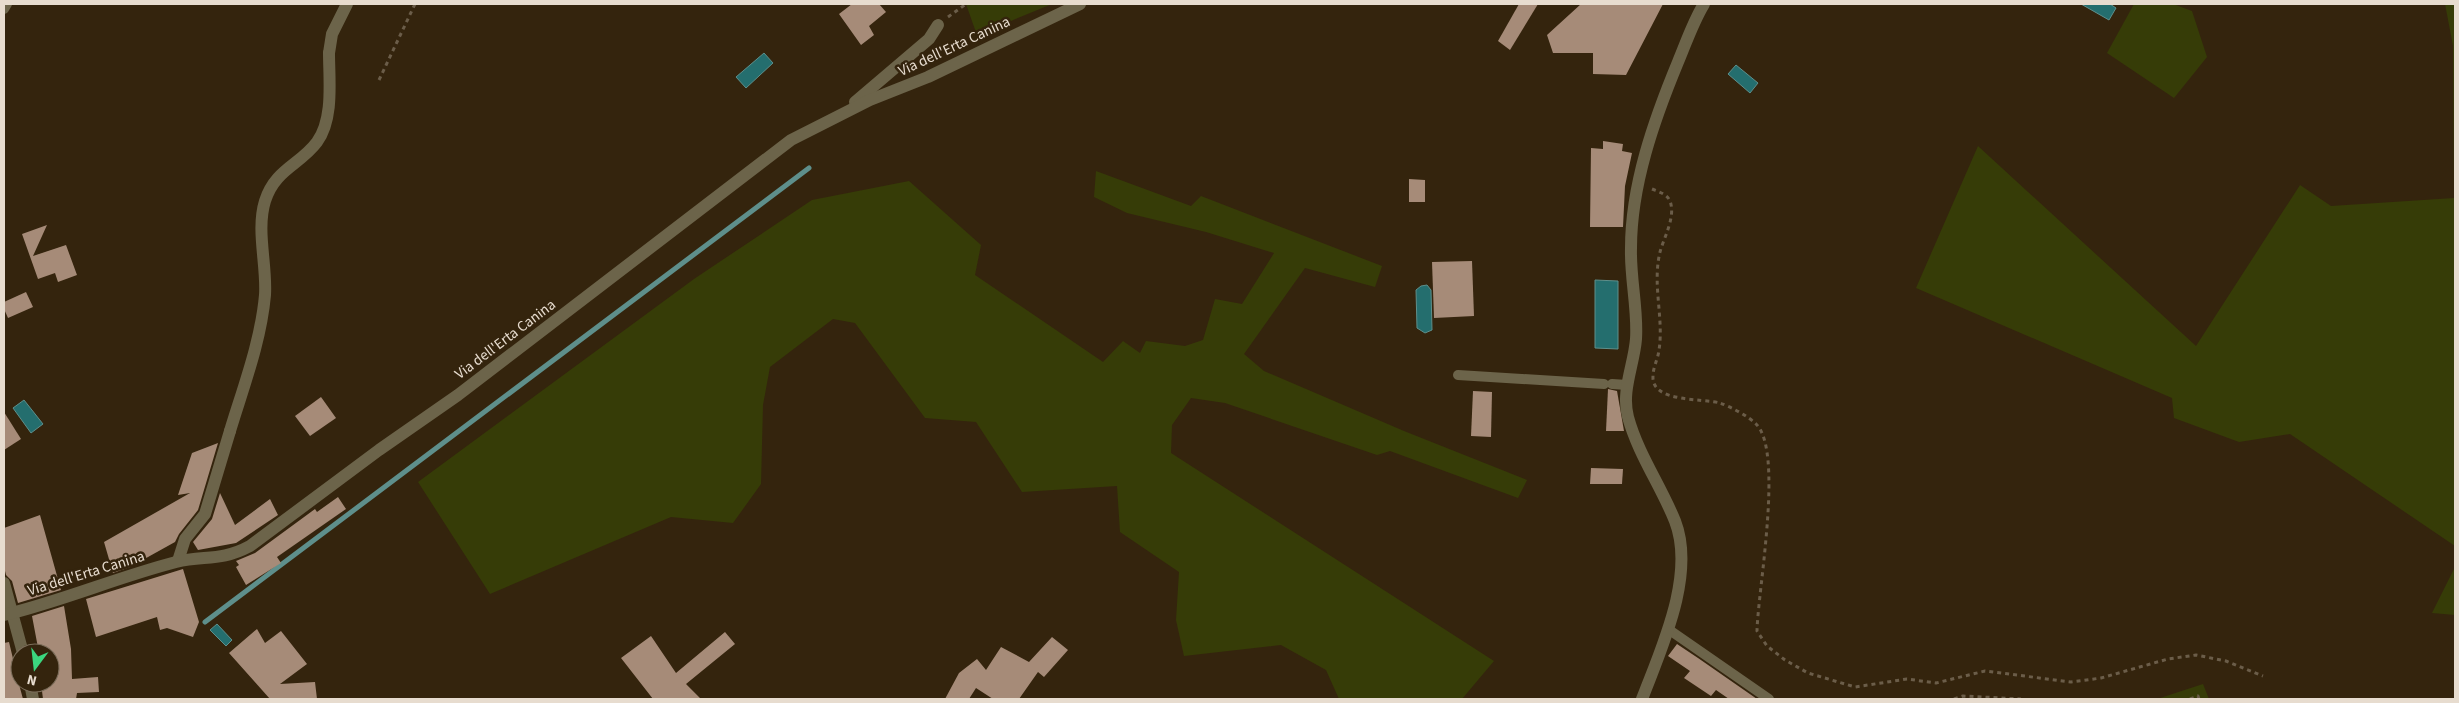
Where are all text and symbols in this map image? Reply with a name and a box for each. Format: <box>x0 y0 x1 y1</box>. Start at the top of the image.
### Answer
street label: Via dell'Erta Canina <box>895 11 1014 82</box>
street label: Via dell'Erta Canina <box>451 295 560 384</box>
street label: Via dell'Erta Canina <box>25 546 147 601</box>
north arrow <box>10 643 60 693</box>
text: N <box>25 669 39 690</box>

